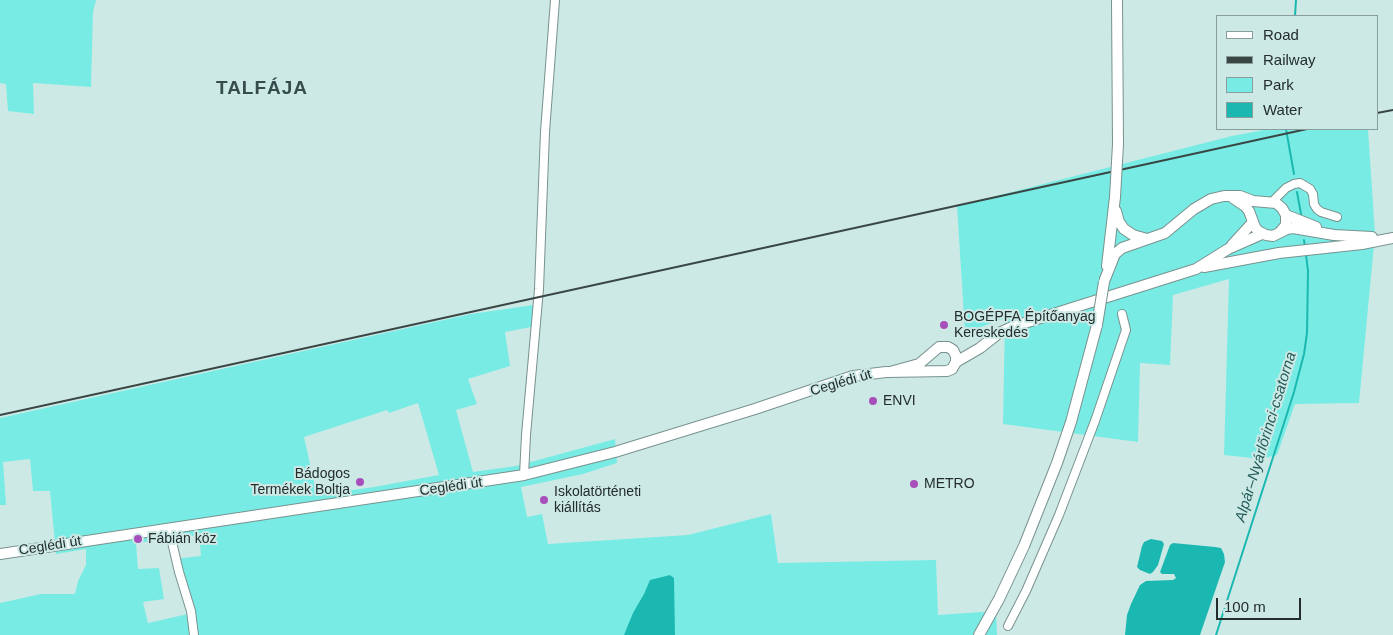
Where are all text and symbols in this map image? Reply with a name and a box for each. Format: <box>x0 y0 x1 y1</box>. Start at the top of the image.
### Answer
legend <box>1216 15 1378 130</box>
text: Road <box>1263 26 1299 43</box>
text: Railway <box>1263 51 1316 68</box>
text: Park <box>1263 76 1294 93</box>
district label: TALFÁJA <box>215 78 309 100</box>
text: Water <box>1263 101 1302 118</box>
place label: BOGÉPFA Építőanyag Kereskedés <box>954 309 1096 342</box>
marker: BOGÉPFA Építőanyag Kereskedés <box>938 319 950 331</box>
water label: Alpár–Nyárlőrinci-csatorna <box>1232 350 1300 524</box>
street label: Ceglédi út <box>808 366 874 400</box>
place label: ENVI <box>883 393 916 409</box>
marker: ENVI <box>867 395 879 407</box>
place label: Bádogos Termékek Boltja <box>250 466 350 498</box>
street label: Ceglédi út <box>419 474 483 500</box>
marker: Bádogos Termékek Boltja <box>354 476 366 488</box>
place label: METRO <box>924 476 975 492</box>
marker: METRO <box>908 478 920 490</box>
place label: Iskolatörténeti kiállítás <box>554 484 641 516</box>
marker: Iskolatörténeti kiállítás <box>538 494 550 506</box>
place label: Fábián köz <box>148 531 216 547</box>
street label: Ceglédi út <box>18 533 82 559</box>
marker: Fábián köz <box>132 533 144 545</box>
scale bar <box>1218 588 1303 620</box>
text: 100 m <box>1224 598 1266 615</box>

